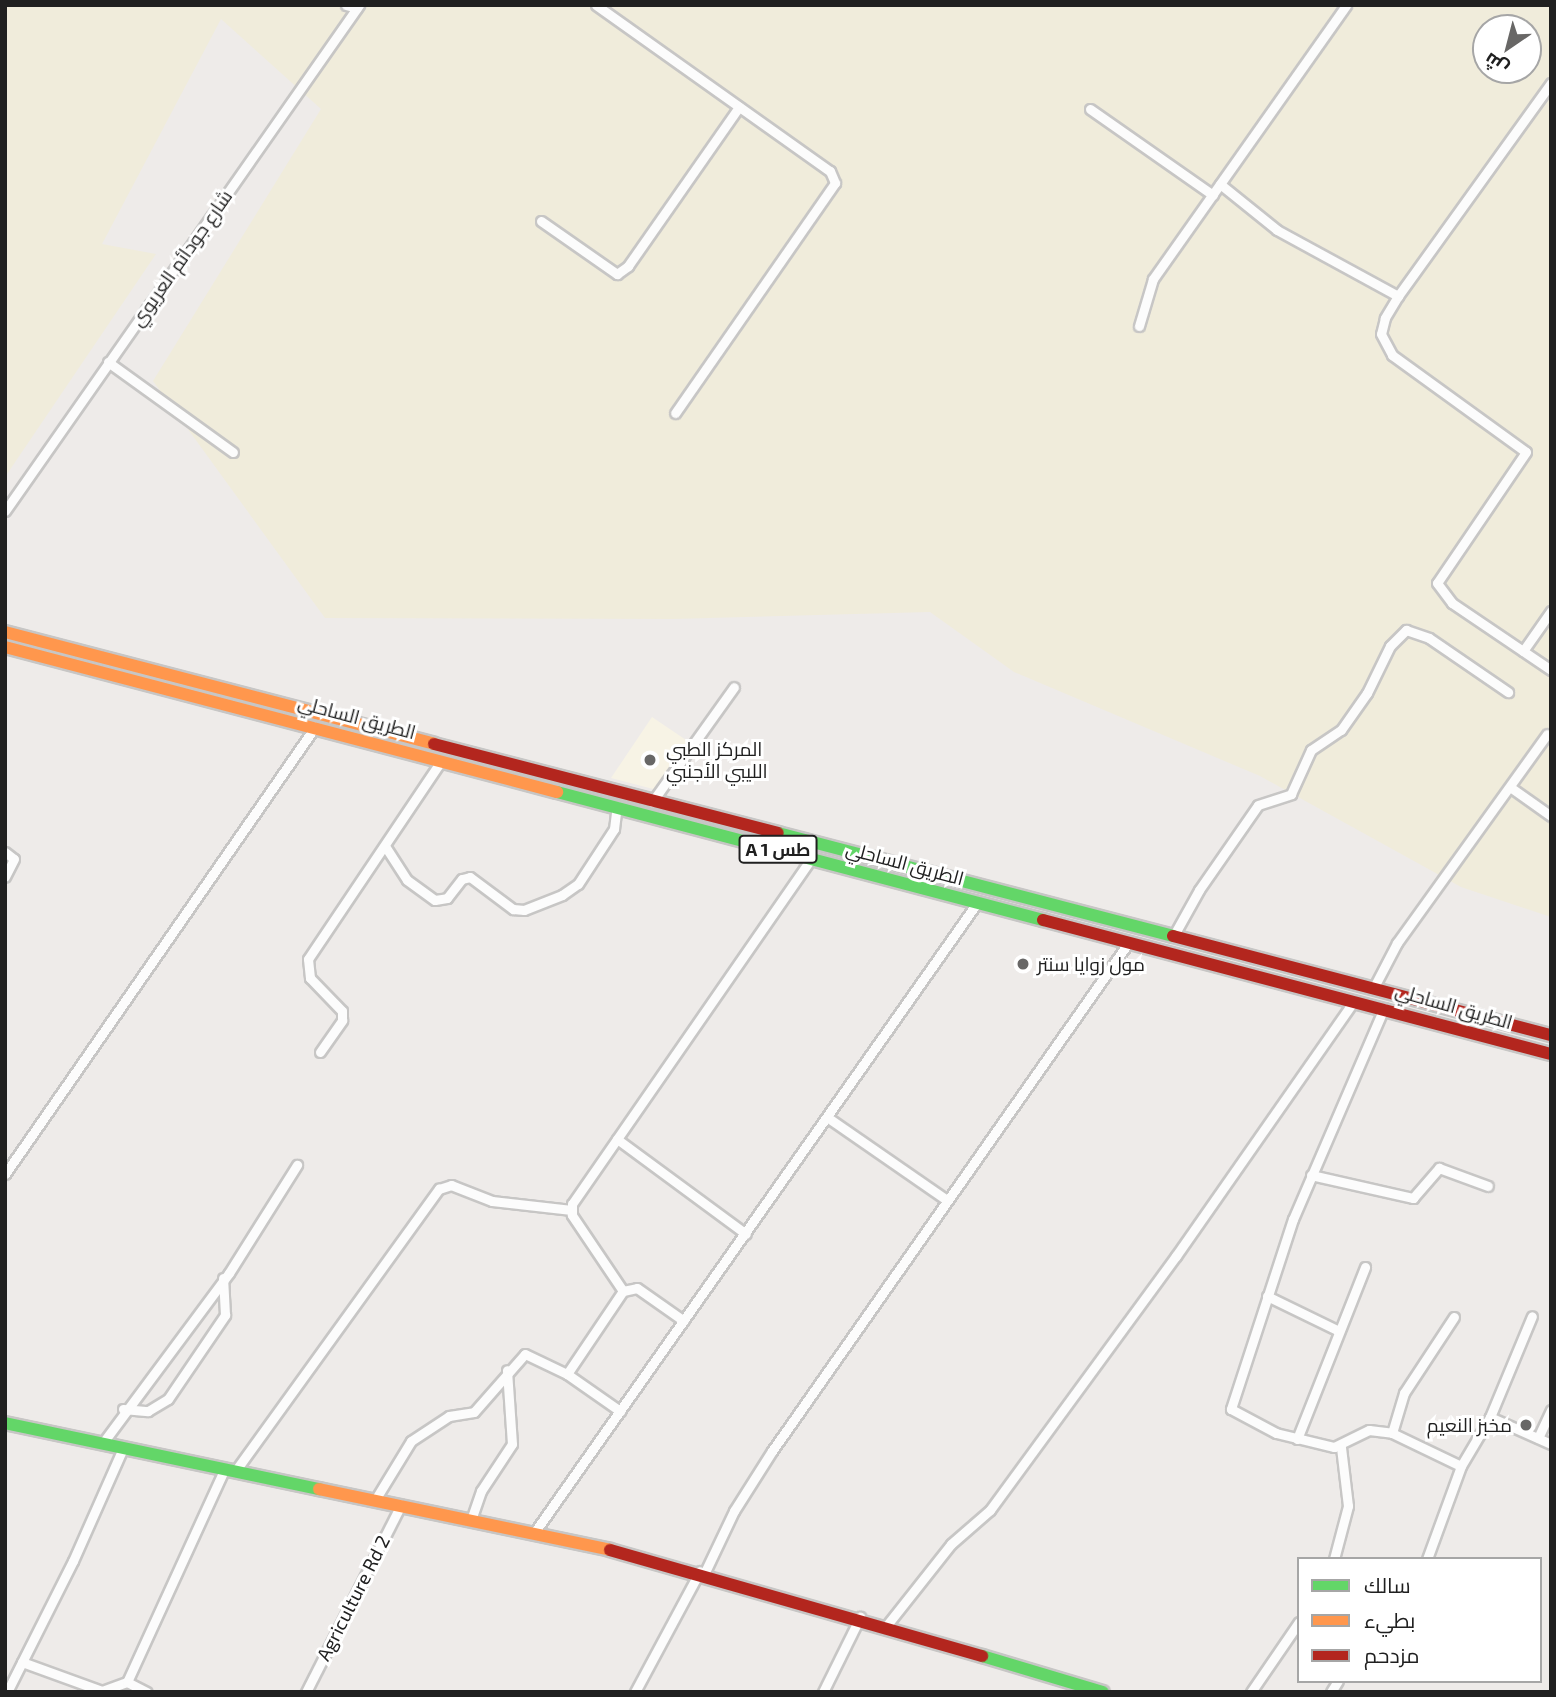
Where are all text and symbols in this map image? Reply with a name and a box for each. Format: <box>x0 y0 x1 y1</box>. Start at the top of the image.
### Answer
north arrow <box>1472 14 1542 84</box>
text: ش <box>1479 49 1512 81</box>
street label: شارع جودائم العريوي <box>125 185 237 331</box>
street label: الطريق الساحلي <box>296 690 418 744</box>
place label: المركز الطبي الليبي الأجنبي <box>666 738 768 782</box>
marker: المركز الطبي الليبي الأجنبي <box>640 750 660 770</box>
road number: A 1 طس <box>738 834 818 864</box>
street label: الطريق الساحلي <box>844 836 966 890</box>
place label: مول زوايا سنتر <box>1037 953 1145 975</box>
marker: مول زوايا سنتر <box>1015 956 1031 972</box>
street label: الطريق الساحلي <box>1393 978 1515 1034</box>
place label: مخبز النعيم <box>1427 1414 1512 1436</box>
marker: مخبز النعيم <box>1518 1417 1534 1433</box>
street label: Agriculture Rd 2 <box>312 1531 394 1665</box>
legend <box>1297 1557 1542 1683</box>
text: سالك <box>1364 1572 1411 1597</box>
text: بطيء <box>1364 1607 1415 1632</box>
text: مزدحم <box>1364 1642 1419 1667</box>

